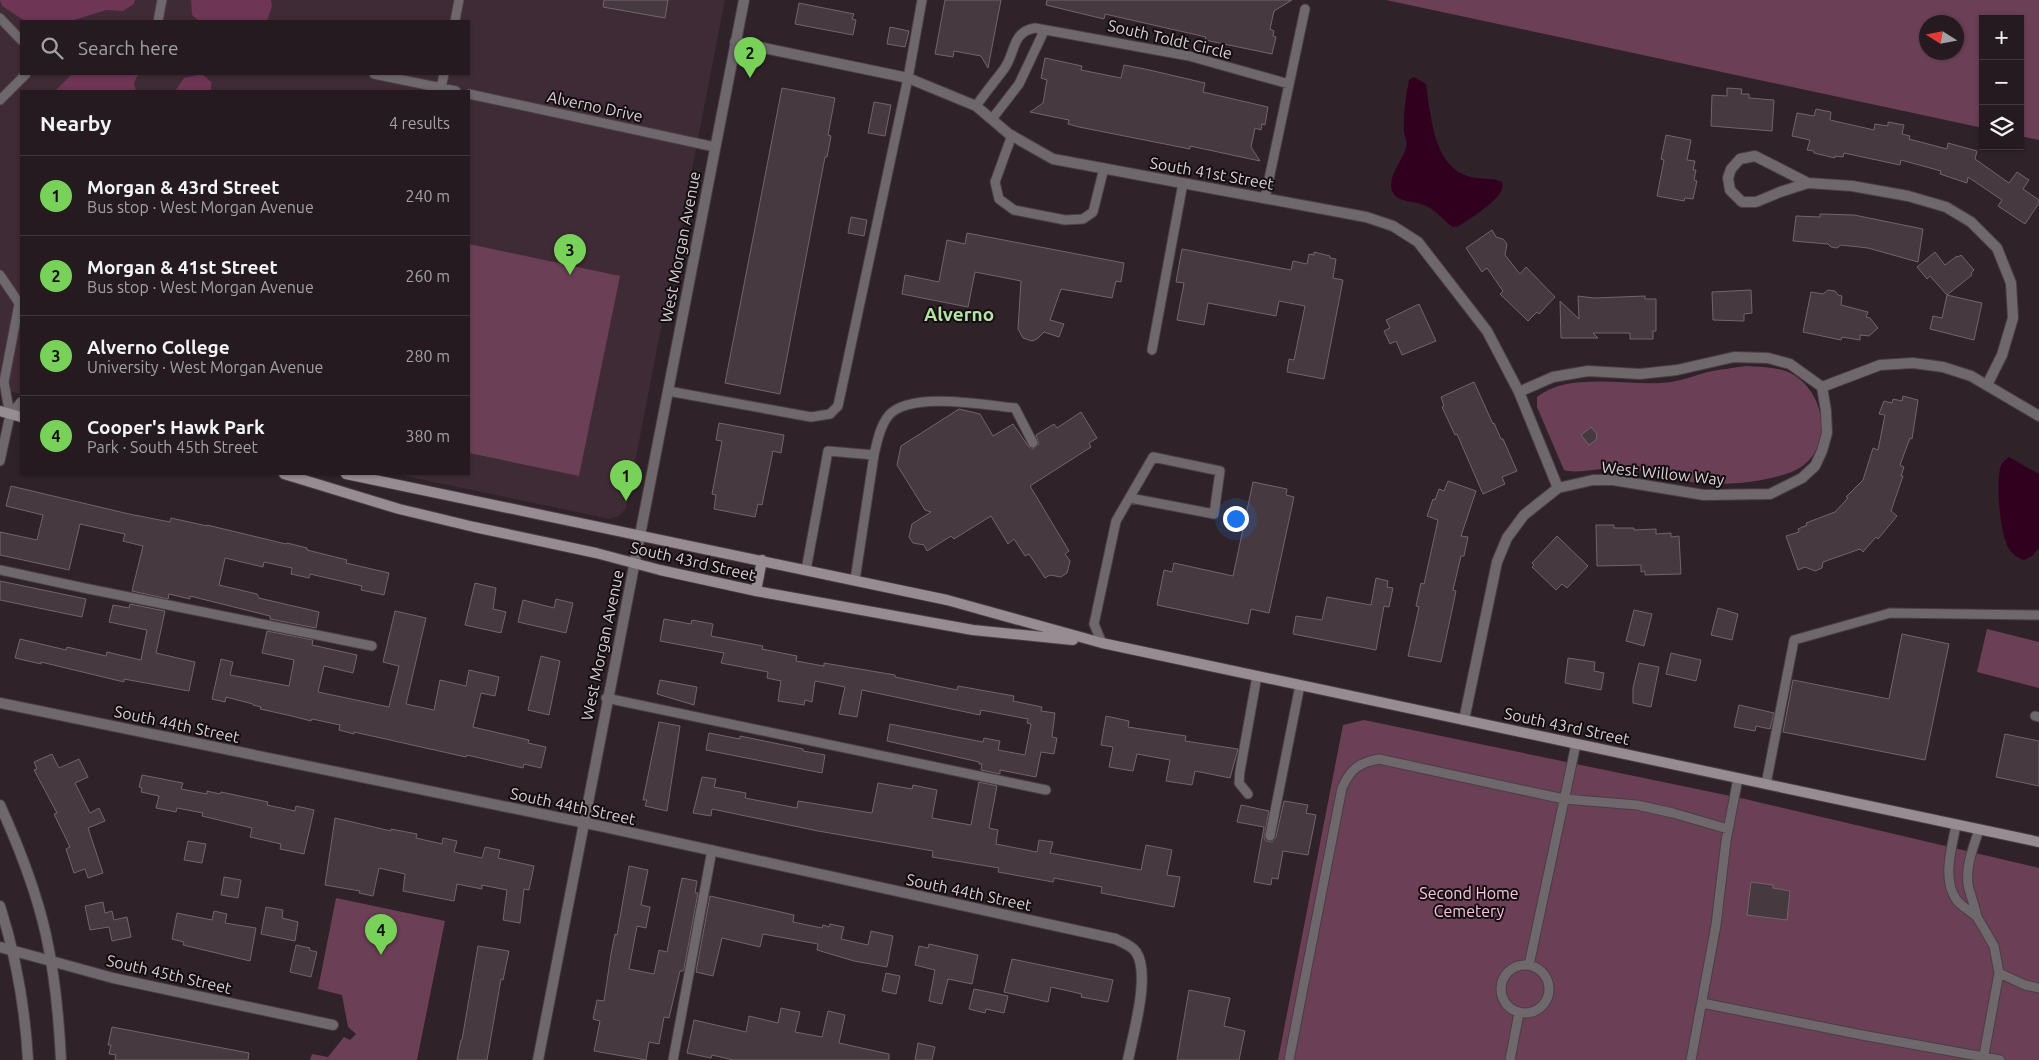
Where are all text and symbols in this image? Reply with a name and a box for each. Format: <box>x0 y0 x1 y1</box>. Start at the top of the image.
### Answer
north arrow <box>1919 15 1964 60</box>
map controls <box>1979 15 2024 150</box>
button: + <box>1979 15 2024 60</box>
street label: South Toldt Circle <box>1106 16 1234 62</box>
search box <box>20 20 470 75</box>
icon: search <box>38 34 66 62</box>
text: Search here <box>78 37 178 59</box>
pin: 2 <box>734 37 766 78</box>
button: − <box>1979 60 2024 105</box>
street label: Alverno Drive <box>546 87 644 125</box>
button: layers <box>1979 105 2024 150</box>
text: Nearby <box>40 111 111 135</box>
text: 4 results <box>389 114 450 132</box>
street label: South 41st Street <box>1149 153 1276 193</box>
street label: West Morgan Avenue <box>656 170 704 324</box>
text: Morgan & 43rd Street <box>87 176 280 198</box>
text: 1 <box>51 187 61 205</box>
text: 240 m <box>405 187 450 205</box>
text: Bus stop · West Morgan Avenue <box>87 198 314 216</box>
pin: 3 <box>554 234 586 275</box>
text: Morgan & 41st Street <box>87 256 278 278</box>
text: 2 <box>51 267 61 285</box>
text: 260 m <box>405 267 450 285</box>
text: Bus stop · West Morgan Avenue <box>87 278 314 296</box>
district label: Alverno <box>924 303 994 325</box>
text: Alverno College <box>87 336 230 358</box>
text: 3 <box>51 347 61 365</box>
text: 280 m <box>405 347 450 365</box>
text: University · West Morgan Avenue <box>87 358 323 376</box>
text: Cooper's Hawk Park <box>87 416 265 438</box>
text: 4 <box>51 427 61 445</box>
text: 380 m <box>405 427 450 445</box>
text: Park · South 45th Street <box>87 438 258 456</box>
street label: West Willow Way <box>1601 458 1726 488</box>
pin: 1 <box>610 460 642 501</box>
your location <box>1223 506 1249 532</box>
street label: South 43rd Street <box>629 538 758 584</box>
street label: West Morgan Avenue <box>577 568 627 722</box>
street label: South 44th Street <box>113 702 242 746</box>
street label: South 43rd Street <box>1503 704 1632 748</box>
street label: South 44th Street <box>509 784 638 828</box>
street label: South 44th Street <box>905 870 1034 914</box>
park label: Second Home Cemetery <box>1419 884 1519 920</box>
pin: 4 <box>365 914 397 955</box>
street label: South 45th Street <box>105 951 234 997</box>

